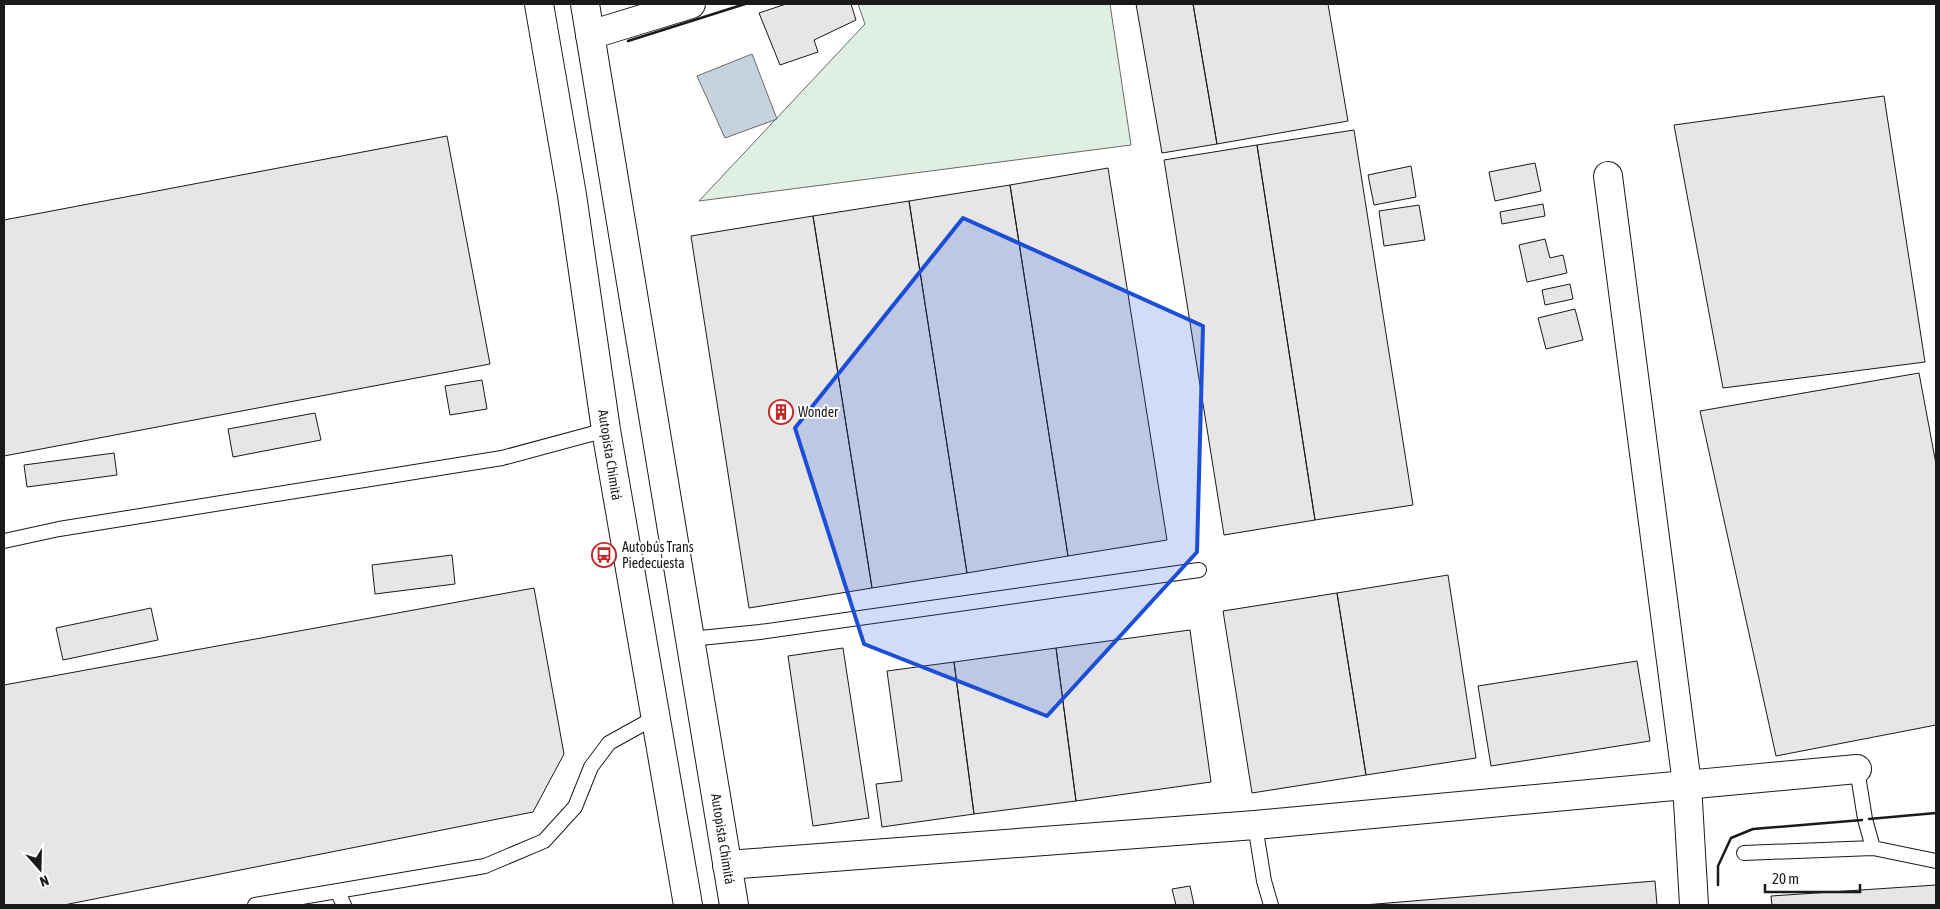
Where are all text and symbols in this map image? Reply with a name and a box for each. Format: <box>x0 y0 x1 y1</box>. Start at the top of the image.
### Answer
building icon: Wonder <box>768 399 794 425</box>
place label: Wonder <box>798 404 839 420</box>
street label: Autopista Chimitá <box>595 409 625 501</box>
place label: Autobús Trans Piedecuesta <box>622 539 694 571</box>
bus stop icon: Autobús Trans Piedecuesta <box>591 542 617 568</box>
street label: Autopista Chimitá <box>708 793 738 885</box>
north arrow <box>15 844 65 894</box>
scale bar <box>1765 862 1860 894</box>
text: 20 m <box>1772 870 1799 887</box>
text: N <box>38 872 51 890</box>

